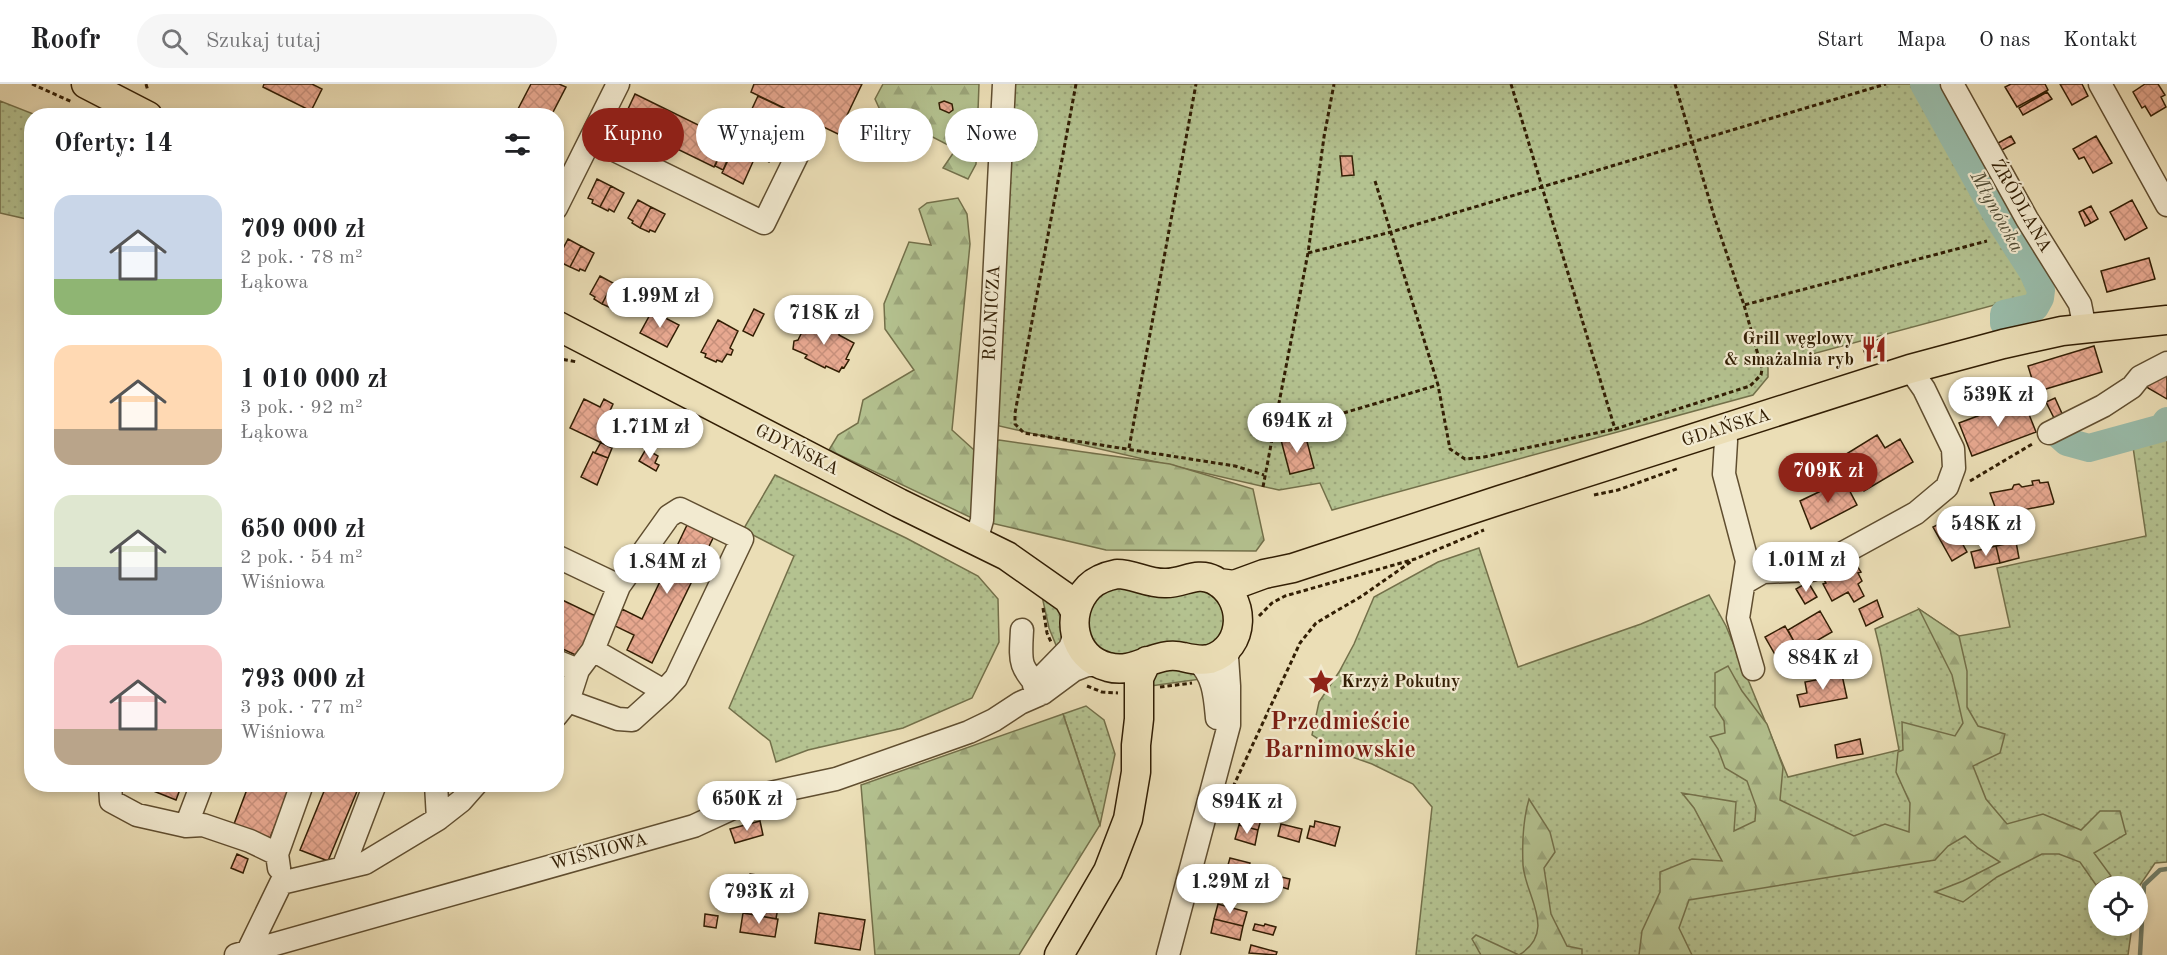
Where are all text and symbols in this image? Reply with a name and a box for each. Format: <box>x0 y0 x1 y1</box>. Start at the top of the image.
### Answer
search box <box>137 14 557 68</box>
icon: search <box>158 25 191 58</box>
text: Roofr <box>30 27 101 55</box>
text: Szukaj tutaj <box>206 30 321 52</box>
text: Start <box>1817 30 1864 51</box>
text: Mapa <box>1897 30 1946 51</box>
text: O nas <box>1979 30 2030 51</box>
text: Kontakt <box>2063 30 2137 51</box>
chip: Kupno <box>582 108 684 162</box>
chip: Wynajem <box>696 108 826 162</box>
chip: Filtry <box>838 108 933 162</box>
chip: Nowe <box>945 108 1038 162</box>
icon: filters <box>501 128 534 161</box>
text: Oferty: 14 <box>54 131 173 157</box>
street label: ŹRÓDLANA <box>1987 154 2059 256</box>
water label: Młynówka <box>1965 167 2027 256</box>
text: 709 000 zł <box>240 217 365 243</box>
icon: home <box>102 219 174 291</box>
text: 2 pok. · 78 m² <box>240 248 363 268</box>
street label: ROLNICZA <box>980 264 1004 361</box>
text: Łąkowa <box>240 273 308 293</box>
pin: 1.99M zł <box>598 278 722 329</box>
text: 1.99M zł <box>620 287 700 307</box>
pin: 718K zł <box>769 295 879 346</box>
text: 718K zł <box>788 304 860 324</box>
place label: Grill węglowy & smażalnia ryb <box>1724 330 1854 369</box>
restaurant icon: Grill węglowy & smażalnia ryb <box>1859 334 1889 364</box>
text: 1 010 000 zł <box>240 367 387 393</box>
icon: home <box>102 369 174 441</box>
pin: 539K zł <box>1943 377 2053 428</box>
text: 539K zł <box>1962 386 2034 406</box>
text: 3 pok. · 92 m² <box>240 398 363 418</box>
street label: GDAŃSKA <box>1678 401 1773 450</box>
pin: 694K zł <box>1242 403 1352 454</box>
pin: 1.71M zł <box>588 409 712 460</box>
text: 694K zł <box>1261 412 1333 432</box>
street label: GDYŃSKA <box>752 417 844 479</box>
text: 1.71M zł <box>610 418 690 438</box>
text: Łąkowa <box>240 423 308 443</box>
pin: 709K zł <box>1773 453 1883 504</box>
text: 709K zł <box>1792 462 1864 482</box>
pin: 548K zł <box>1931 506 2041 557</box>
text: 548K zł <box>1950 515 2022 535</box>
text: 650 000 zł <box>240 517 365 543</box>
icon: home <box>102 519 174 591</box>
pin: 1.01M zł <box>1744 542 1868 593</box>
pin: 1.84M zł <box>605 544 729 595</box>
text: 2 pok. · 54 m² <box>240 548 363 568</box>
text: 1.01M zł <box>1766 551 1846 571</box>
text: 1.84M zł <box>627 553 707 573</box>
text: Wiśniowa <box>240 573 325 593</box>
pin: 884K zł <box>1768 640 1878 691</box>
text: 884K zł <box>1787 649 1859 669</box>
text: 793 000 zł <box>240 667 365 693</box>
place icon: Krzyż Pokutny <box>1306 667 1336 697</box>
icon: home <box>102 669 174 741</box>
place label: Krzyż Pokutny <box>1341 673 1460 691</box>
text: 3 pok. · 77 m² <box>240 698 363 718</box>
district label: Przedmieście Barnimowskie <box>1264 711 1416 763</box>
text: Wiśniowa <box>240 723 325 743</box>
pin: 650K zł <box>692 781 802 832</box>
pin: 894K zł <box>1192 784 1302 835</box>
text: 650K zł <box>711 790 783 810</box>
text: 894K zł <box>1211 793 1283 813</box>
street label: WIŚNIOWA <box>547 825 650 874</box>
pin: 1.29M zł <box>1168 864 1292 915</box>
text: 1.29M zł <box>1190 873 1270 893</box>
pin: 793K zł <box>704 874 814 925</box>
map controls <box>2088 876 2148 936</box>
button: locate <box>2088 876 2148 936</box>
text: 793K zł <box>723 883 795 903</box>

